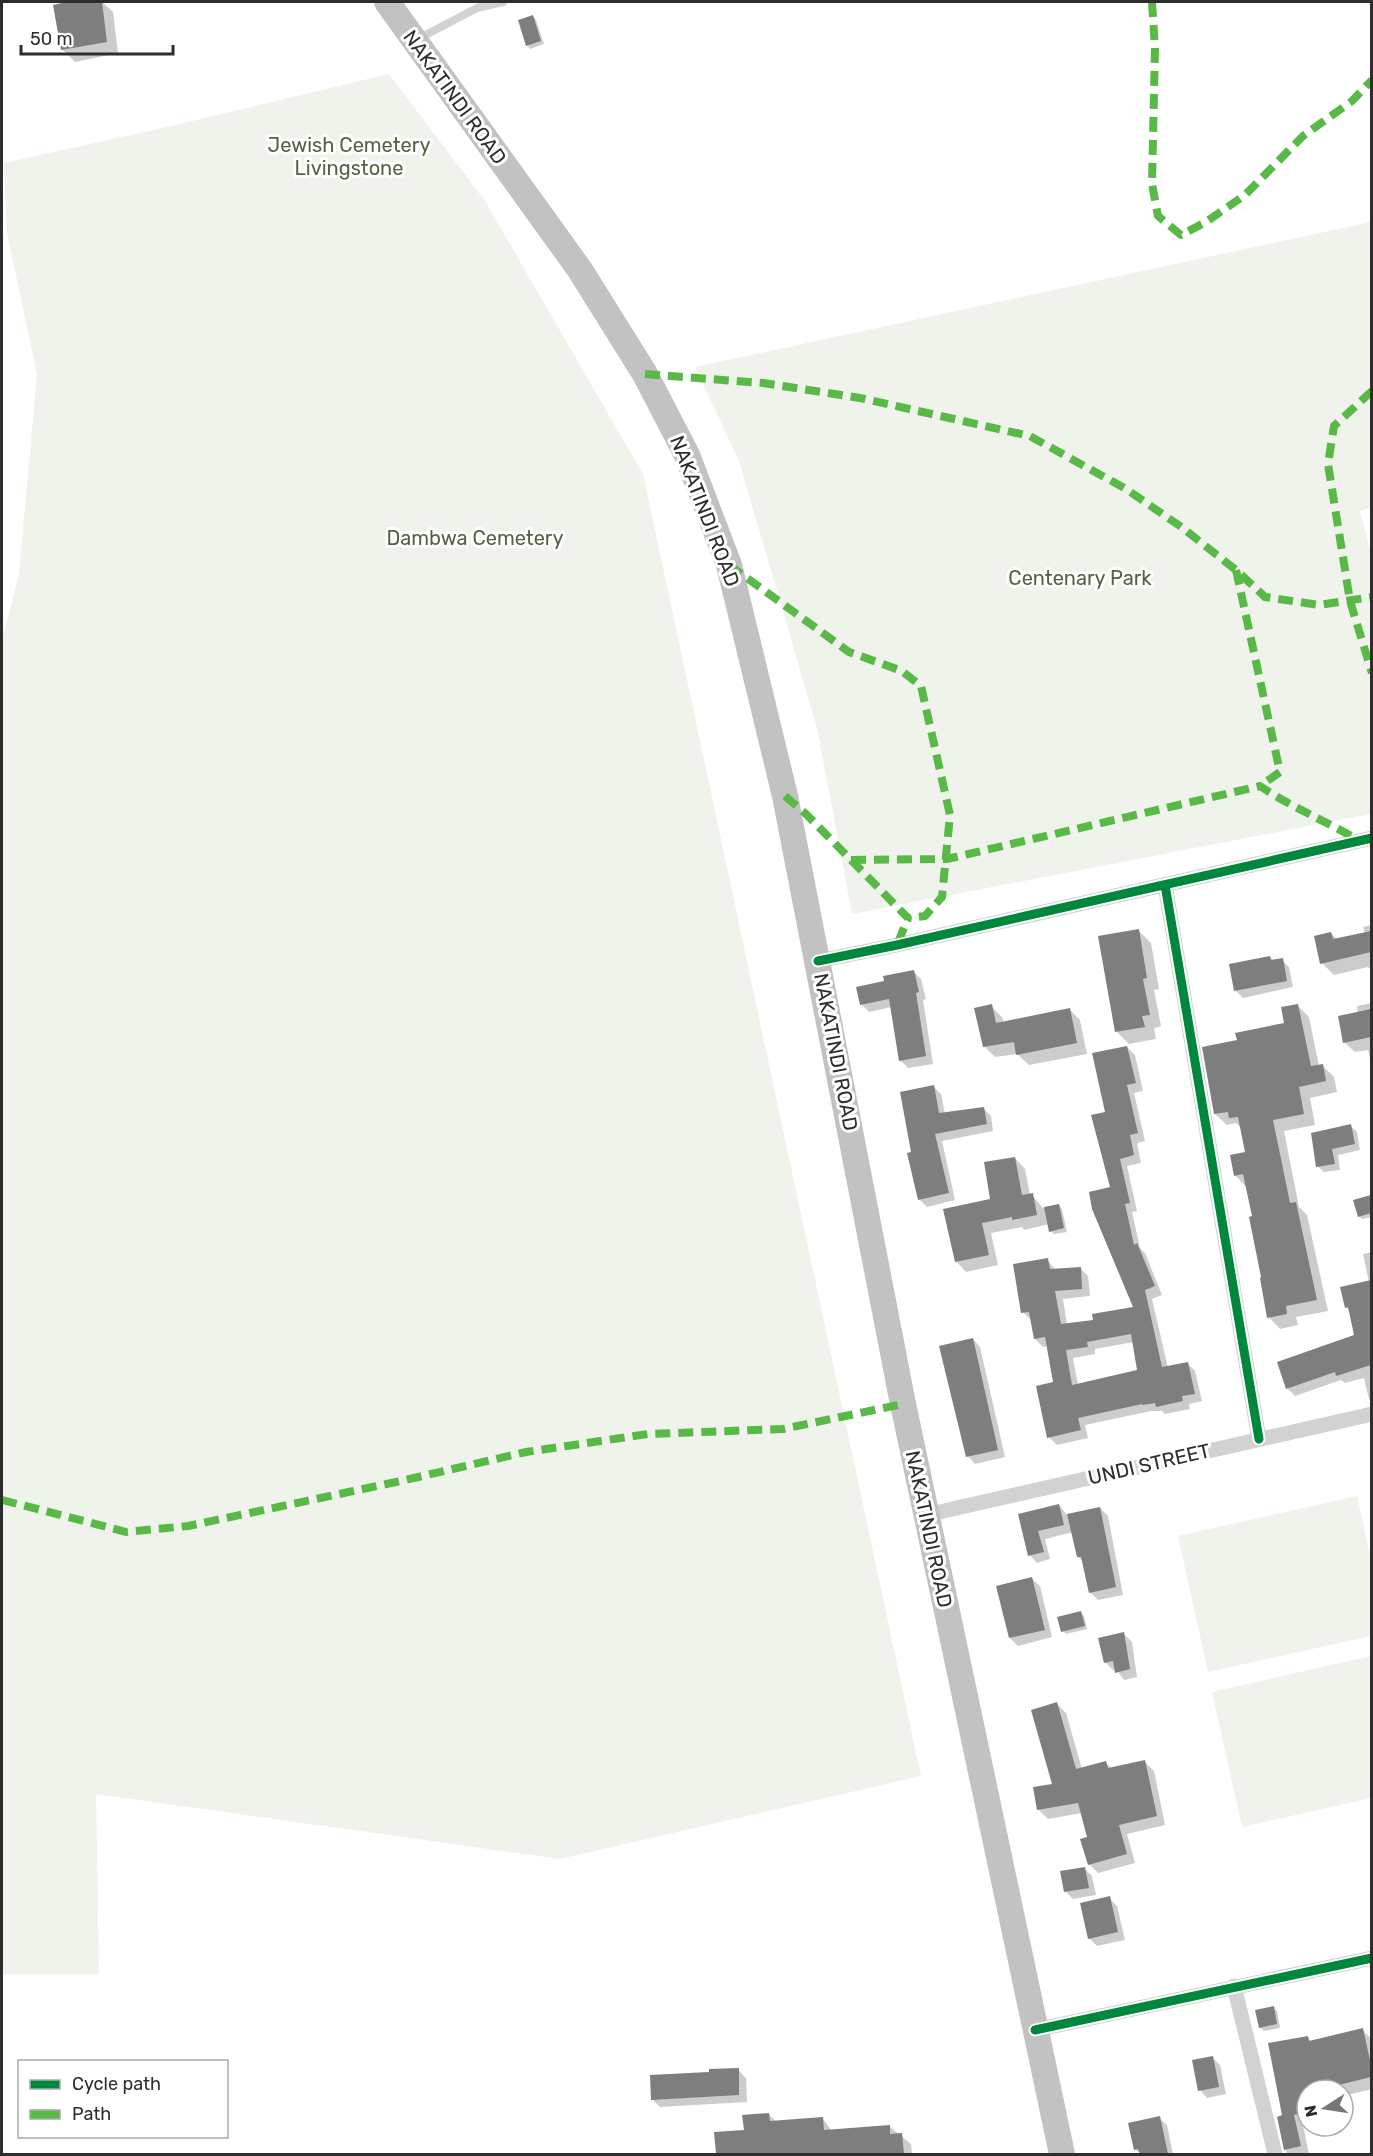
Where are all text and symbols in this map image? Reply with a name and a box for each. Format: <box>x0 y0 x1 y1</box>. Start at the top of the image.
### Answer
scale bar <box>21 18 172 56</box>
street label: NAKATINDI ROAD <box>398 25 512 169</box>
text: 50 m <box>30 28 73 50</box>
park label: Jewish Cemetery Livingstone <box>268 133 430 180</box>
street label: NAKATINDI ROAD <box>665 432 745 590</box>
park label: Dambwa Cemetery <box>386 526 564 550</box>
park label: Centenary Park <box>1008 566 1152 590</box>
street label: NAKATINDI ROAD <box>809 971 863 1133</box>
street label: UNDI STREET <box>1085 1438 1213 1490</box>
street label: NAKATINDI ROAD <box>901 1448 957 1610</box>
legend <box>18 2060 228 2138</box>
text: Cycle path <box>72 2073 161 2095</box>
north arrow <box>1295 2078 1355 2138</box>
text: Path <box>72 2103 111 2125</box>
text: N <box>1300 2103 1321 2119</box>

